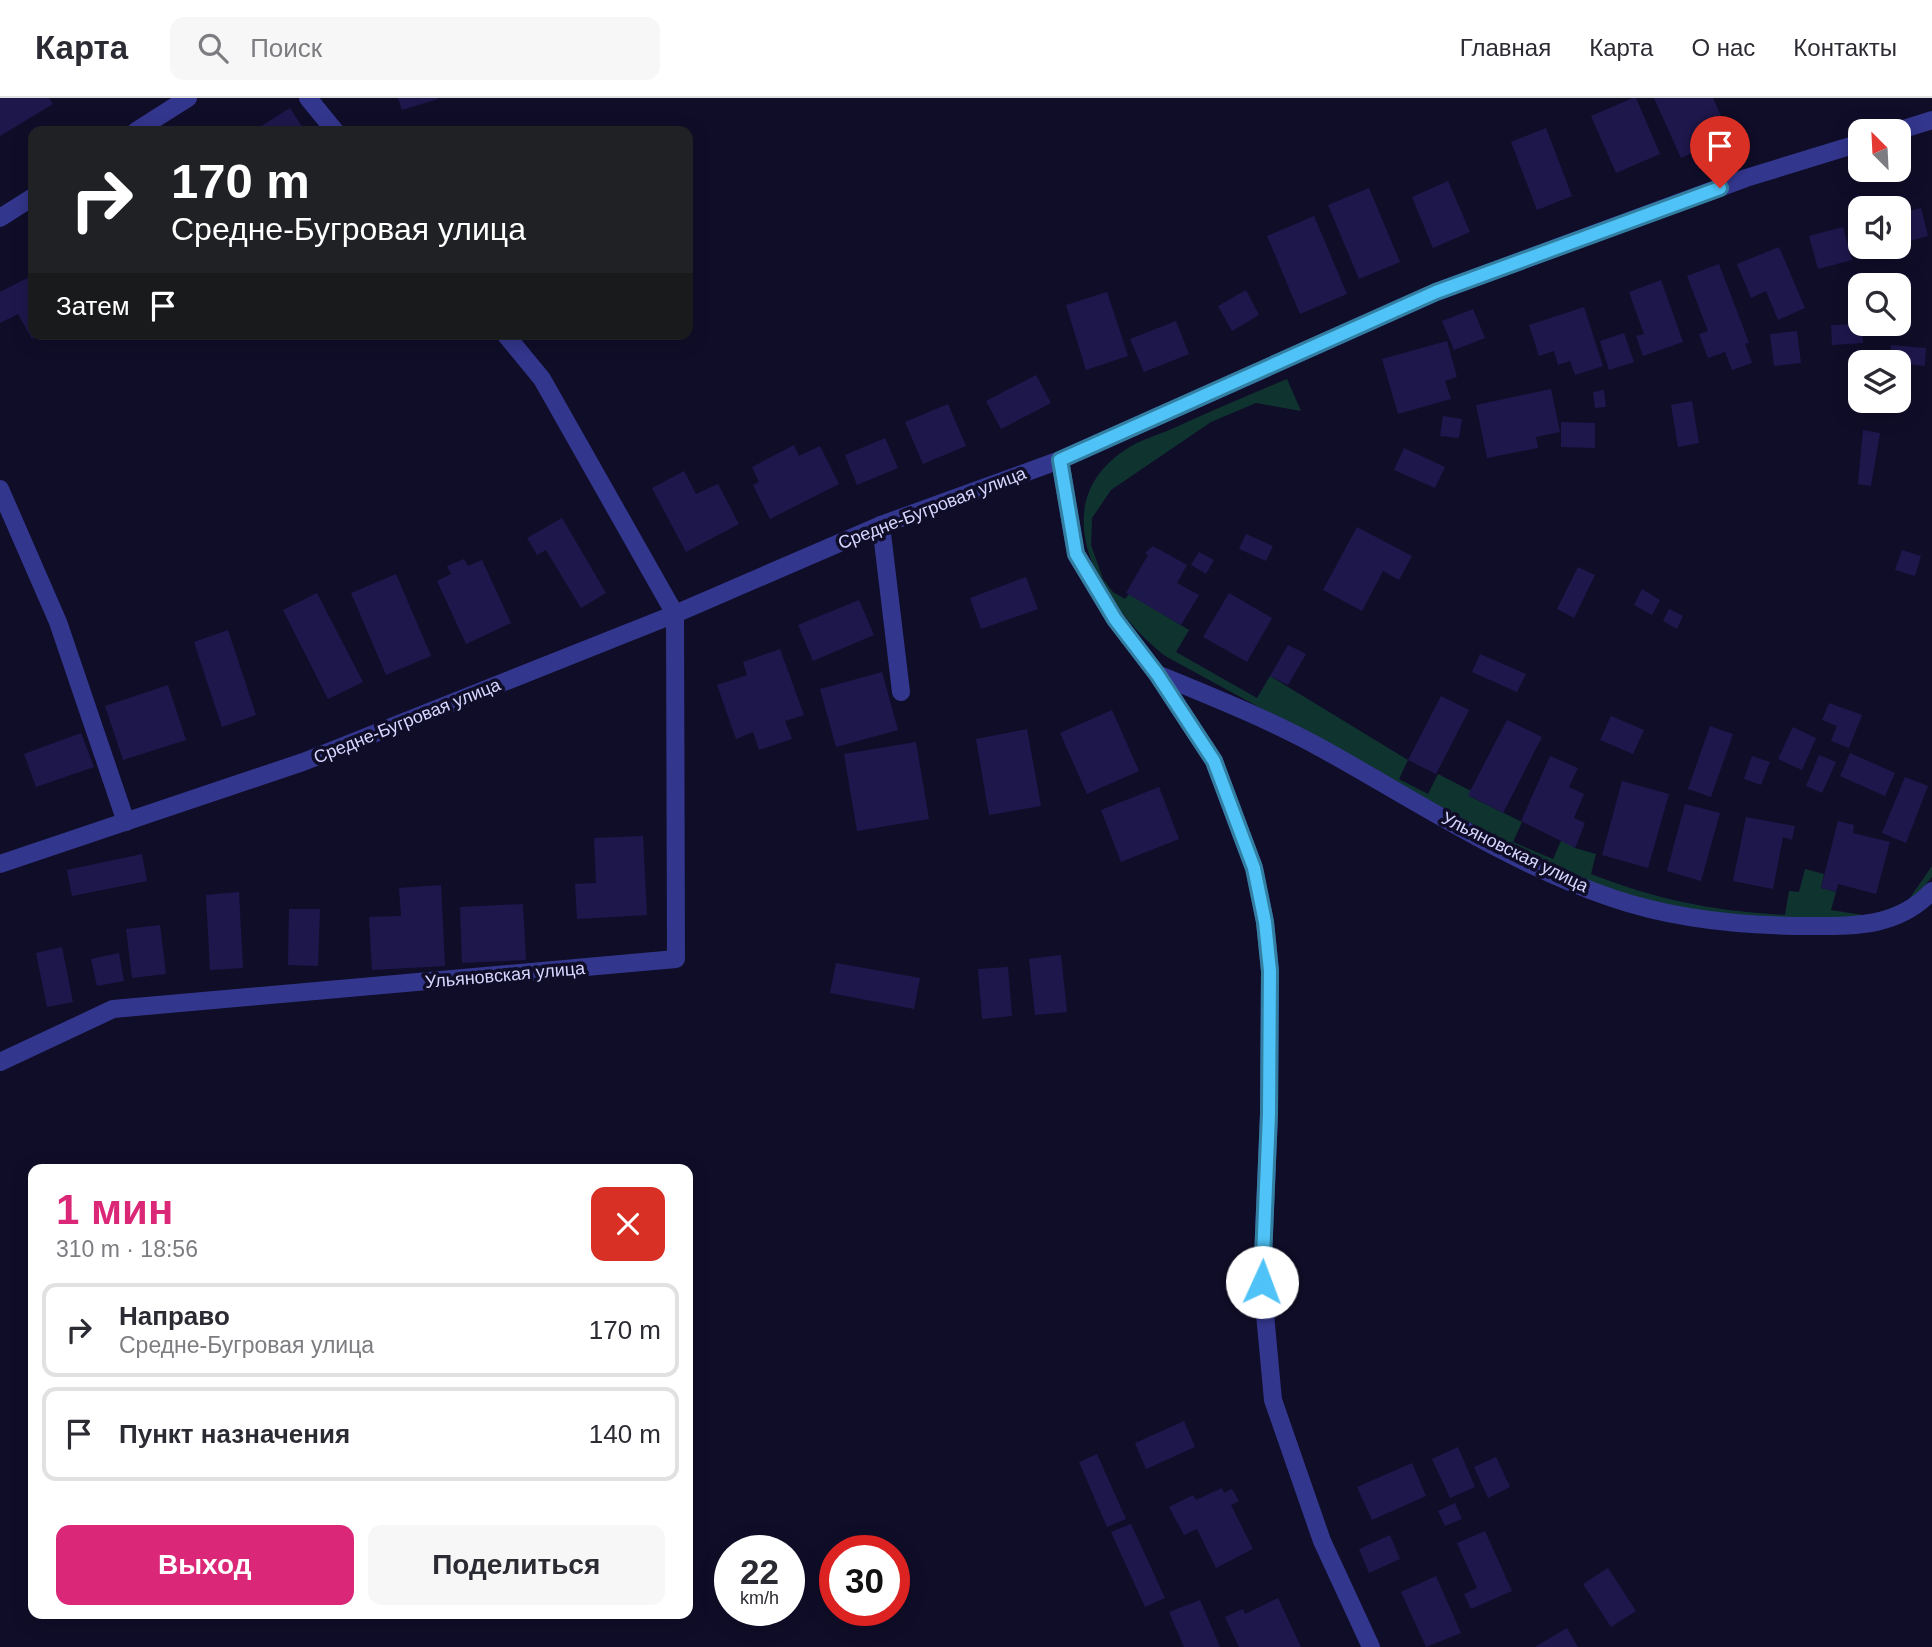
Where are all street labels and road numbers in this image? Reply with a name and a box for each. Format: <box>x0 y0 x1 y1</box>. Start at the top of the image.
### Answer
street label: Средне-Бугровая улица <box>835 463 1030 553</box>
street label: Средне-Бугровая улица <box>311 674 504 768</box>
street label: Ульяновская улица <box>1438 808 1592 897</box>
street label: Ульяновская улица <box>424 958 587 992</box>

